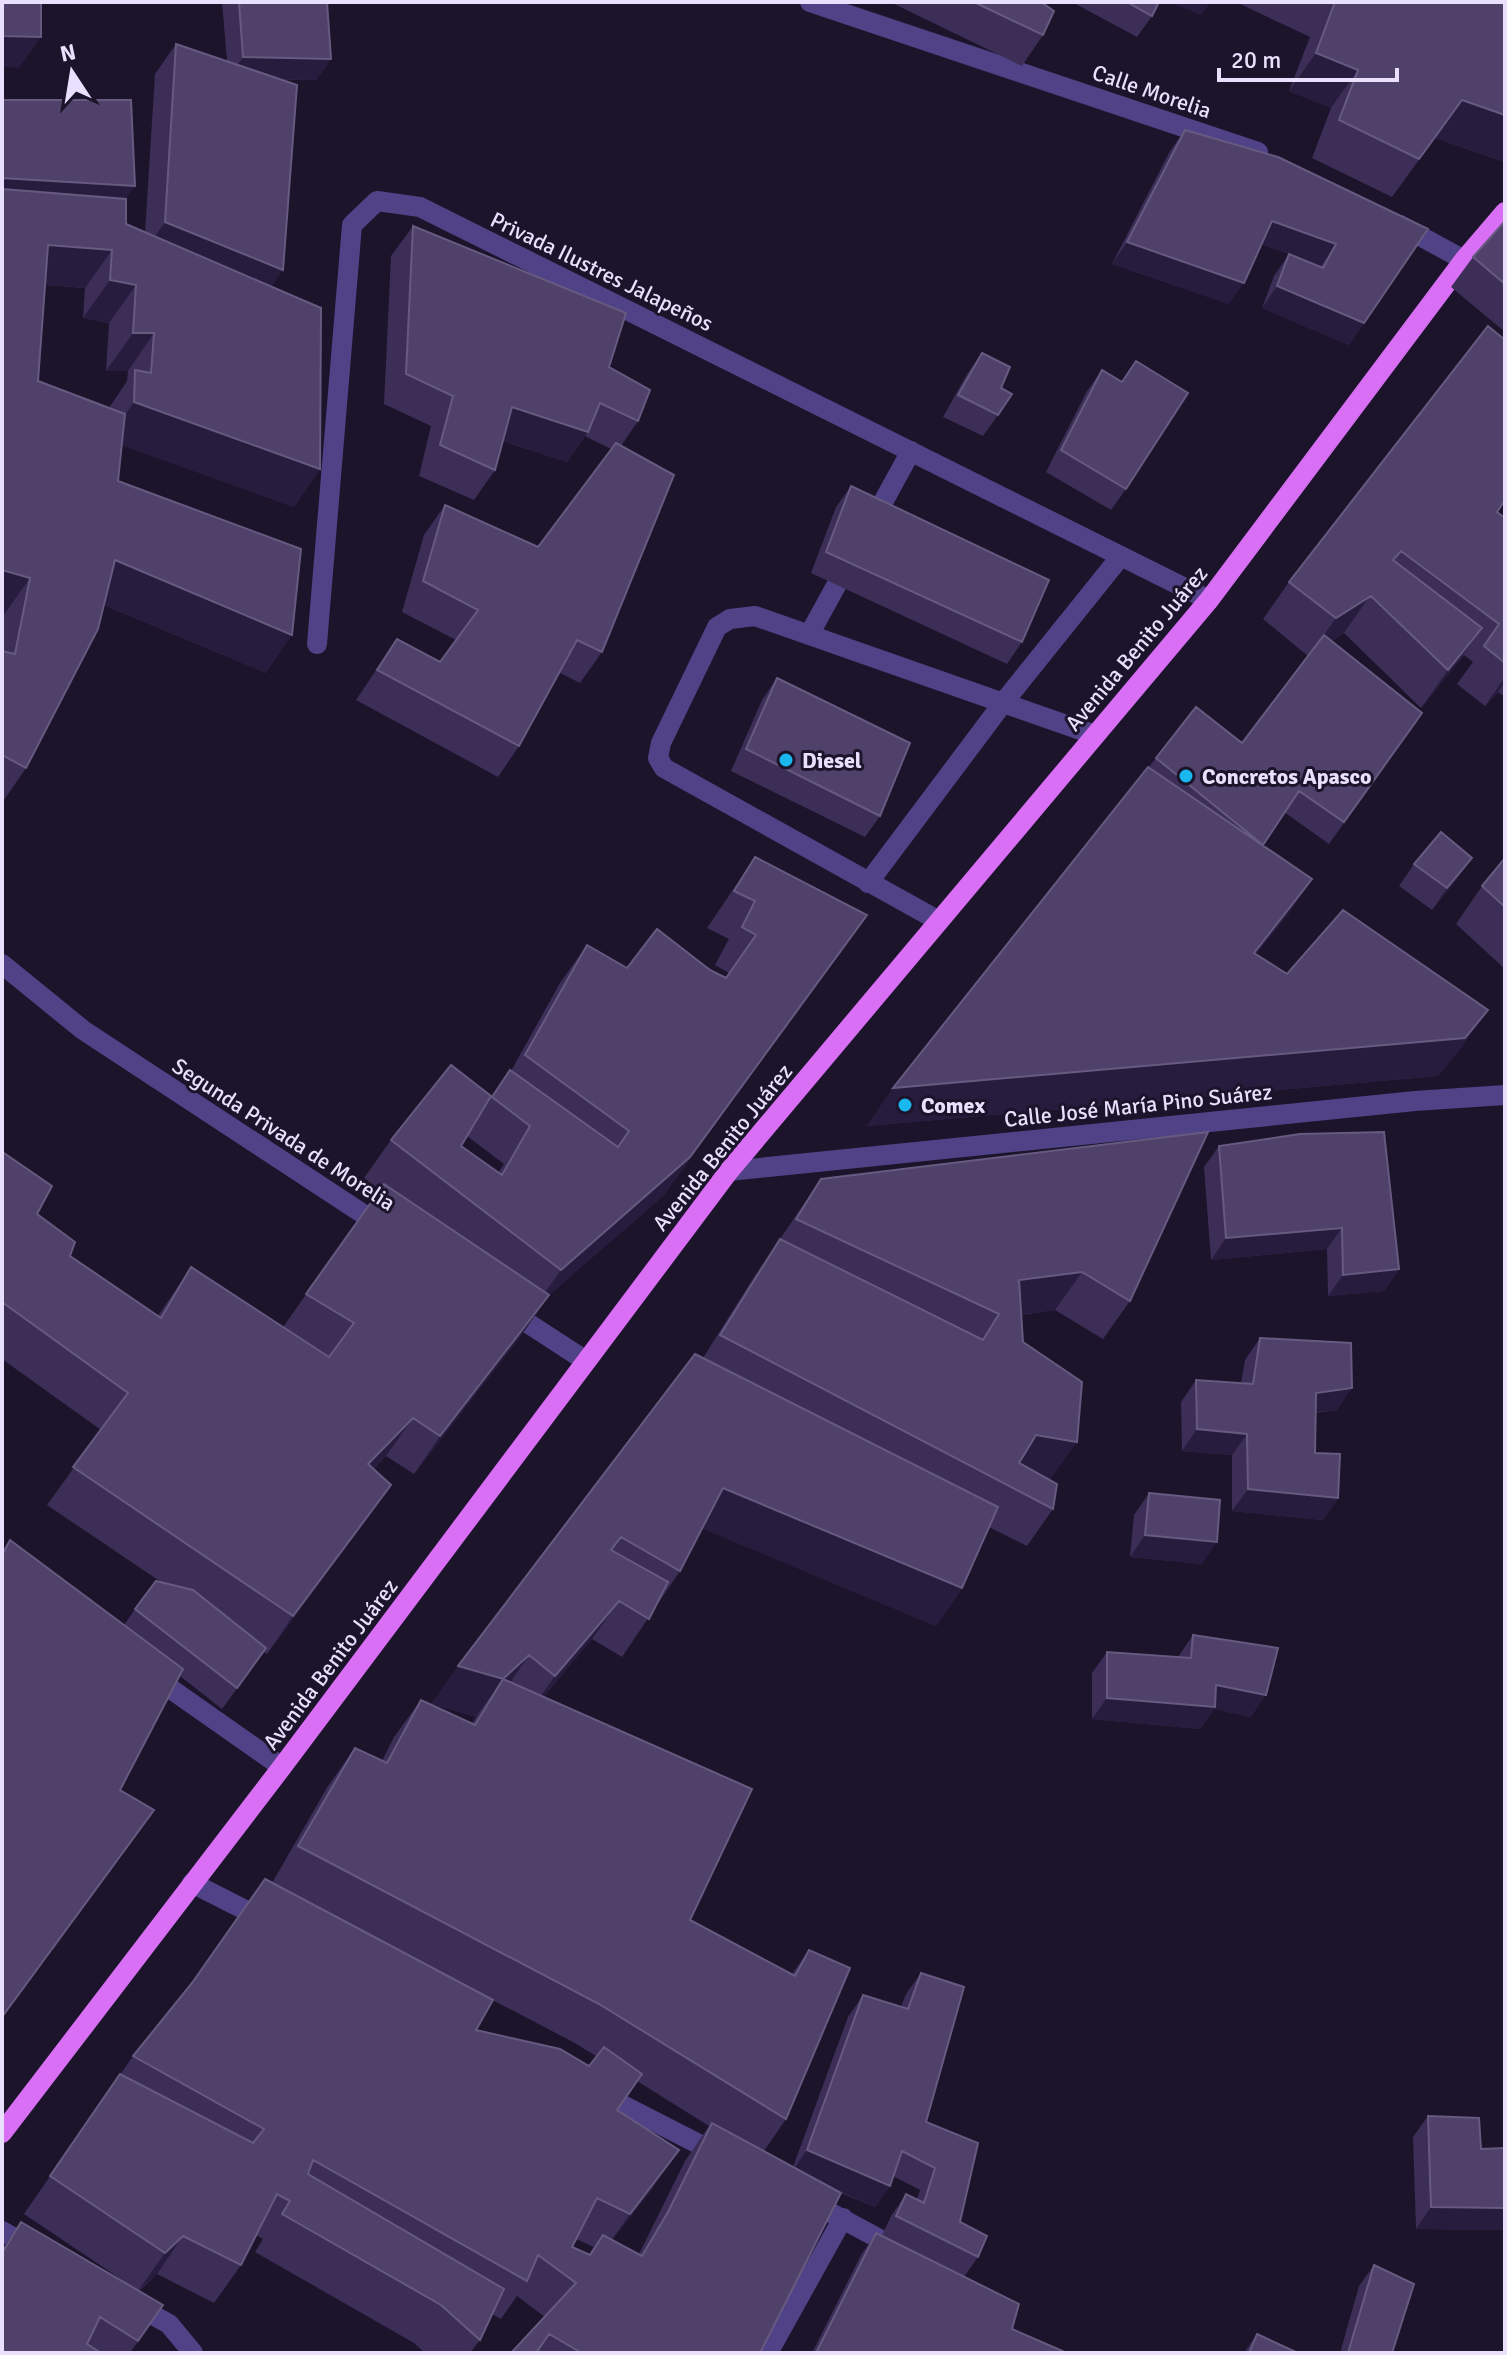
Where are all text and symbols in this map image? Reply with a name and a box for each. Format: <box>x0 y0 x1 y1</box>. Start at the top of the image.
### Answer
north arrow <box>32 32 112 112</box>
scale bar <box>1219 32 1397 82</box>
text: N <box>58 38 78 68</box>
text: 20 m <box>1231 45 1281 75</box>
street label: Calle Morelia <box>1089 59 1215 124</box>
street label: Privada Ilustres Jalapeños <box>486 206 717 337</box>
street label: Avenida Benito Juárez <box>1060 560 1213 736</box>
place label: Diesel <box>802 747 862 774</box>
marker: Diesel <box>777 751 795 769</box>
place label: Concretos Apasco <box>1202 763 1371 790</box>
marker: Concretos Apasco <box>1177 767 1195 785</box>
street label: Segunda Privada de Morelia <box>167 1052 400 1217</box>
street label: Avenida Benito Juárez <box>647 1058 798 1236</box>
street label: Calle José María Pino Suárez <box>1003 1078 1274 1133</box>
place label: Comex <box>921 1092 985 1119</box>
marker: Comex <box>896 1096 914 1114</box>
street label: Avenida Benito Juárez <box>257 1573 404 1755</box>

